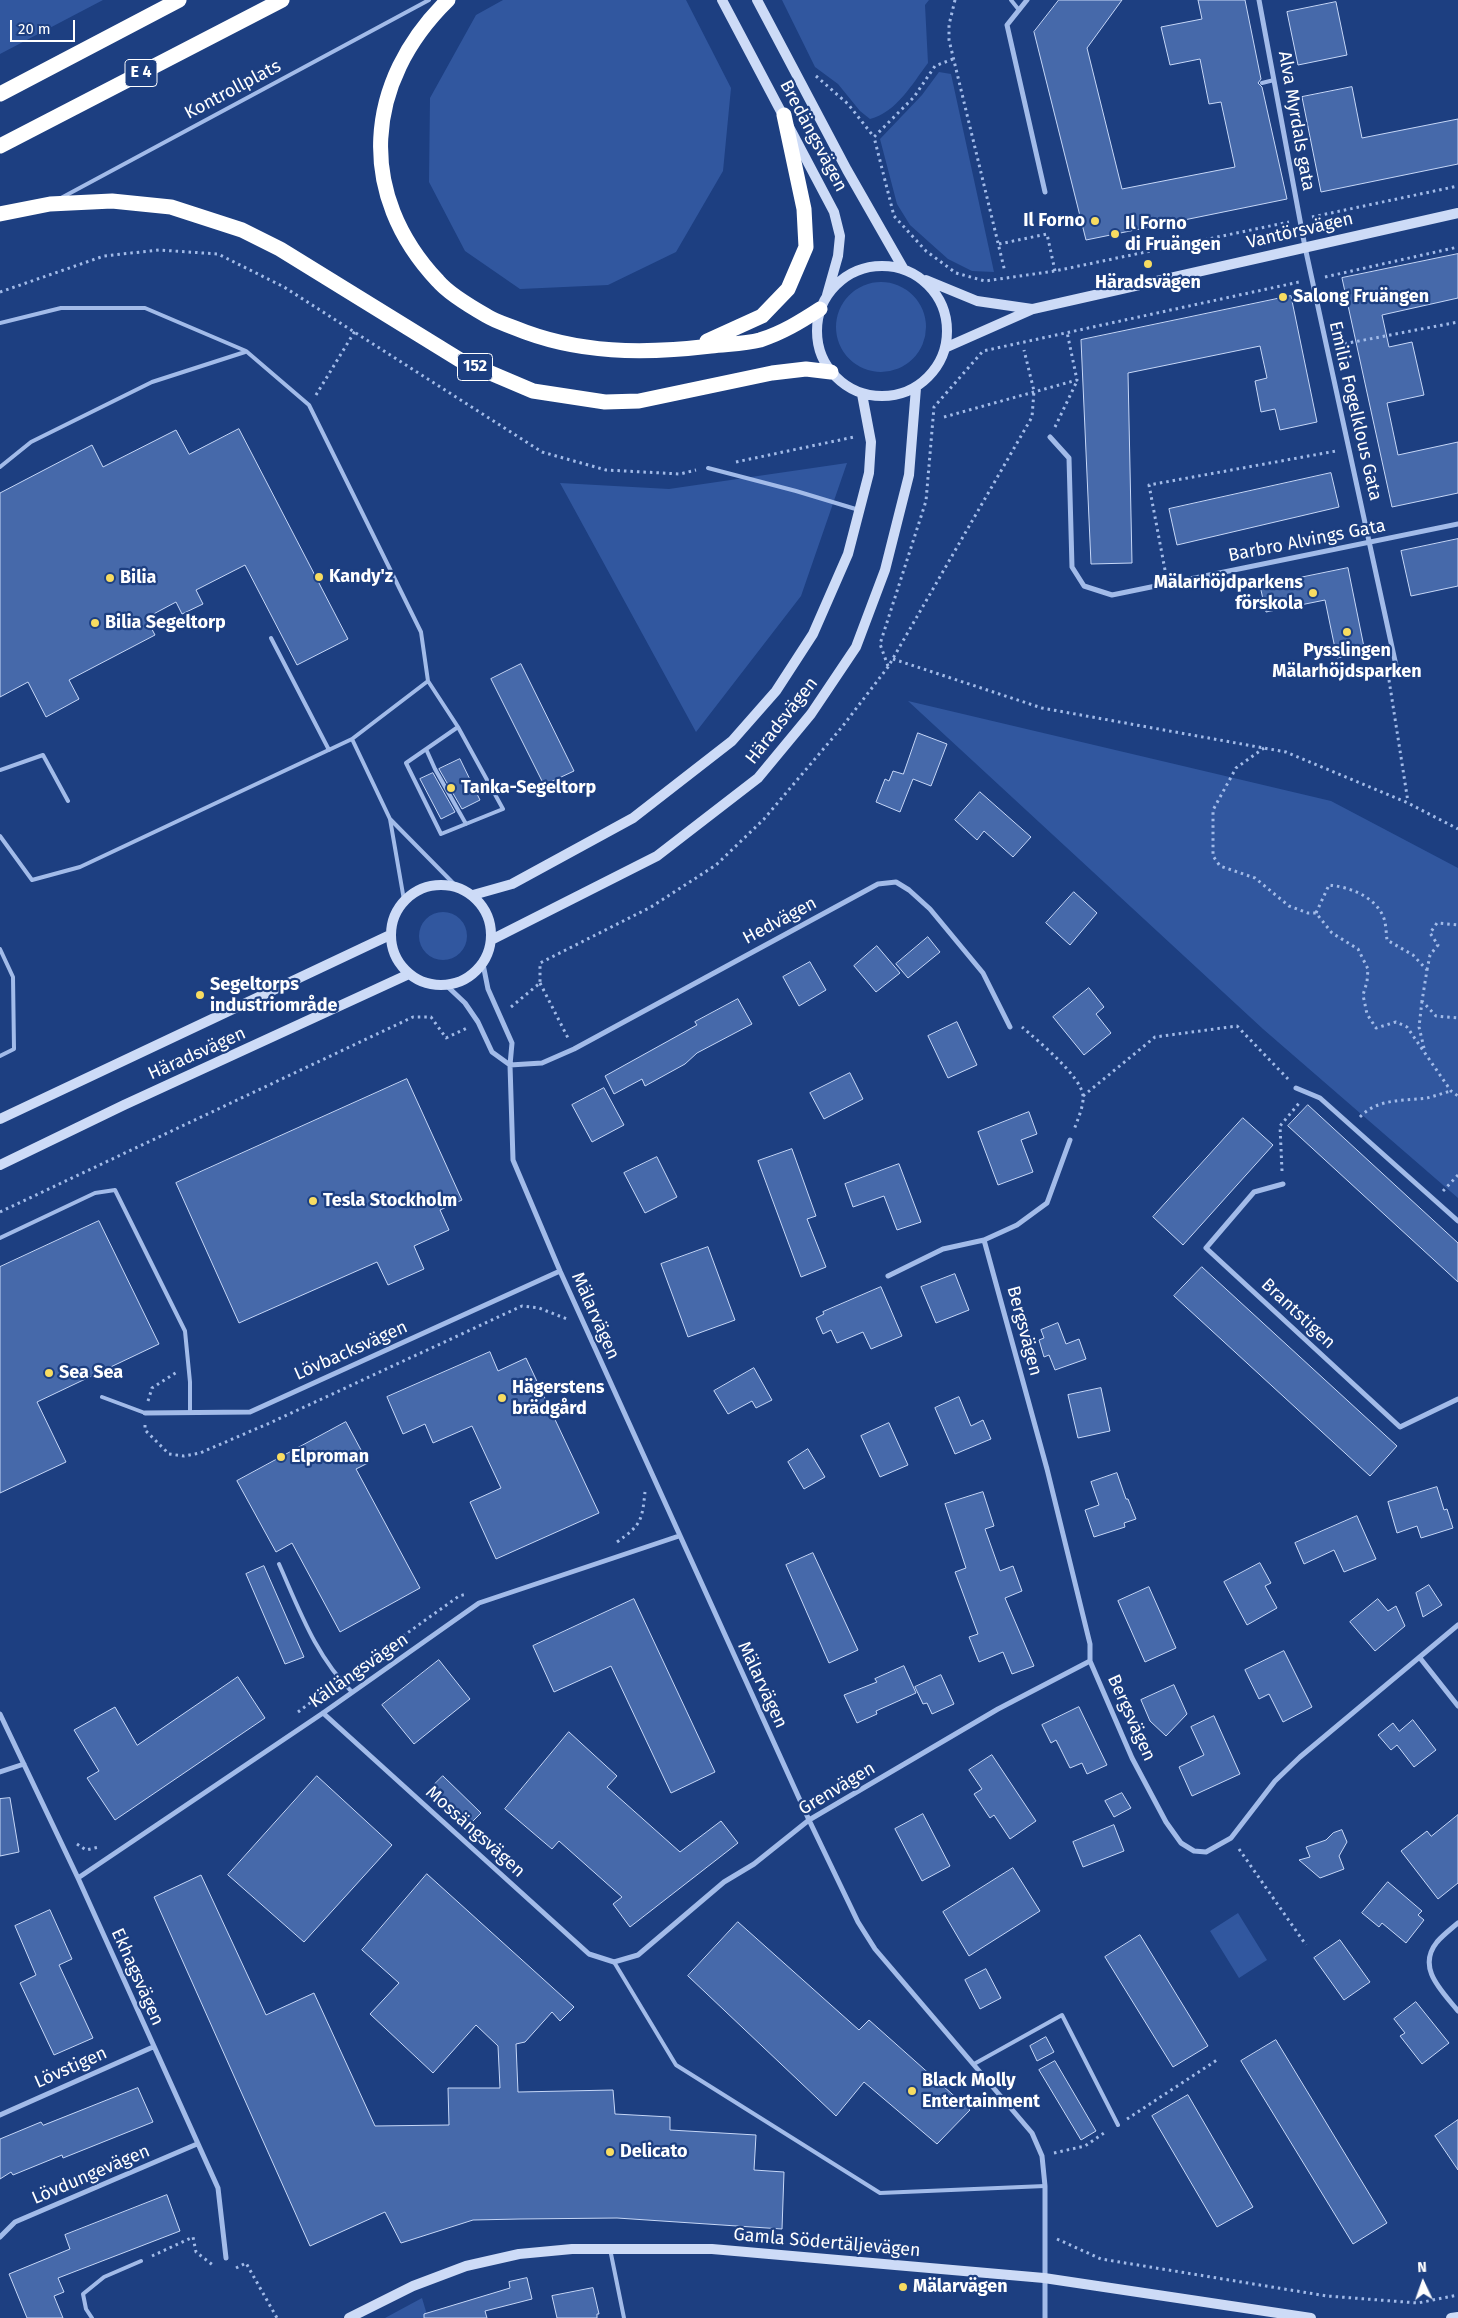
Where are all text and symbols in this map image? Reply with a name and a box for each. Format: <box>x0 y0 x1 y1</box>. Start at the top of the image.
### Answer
scale bar <box>12 10 78 42</box>
text: 20 m <box>18 20 51 38</box>
street label: Alva Myrdals gata <box>1273 49 1319 193</box>
street label: Kontrollplats <box>181 56 285 124</box>
road number: E 4 <box>125 59 157 86</box>
street label: Bredängsvägen <box>775 77 851 195</box>
street label: Vantörsvägen <box>1245 208 1355 254</box>
place label: Il Forno <box>1023 210 1085 232</box>
place label: Il Forno di Fruängen <box>1125 213 1221 255</box>
marker: Il Forno <box>1089 215 1101 227</box>
marker: Il Forno di Fruängen <box>1109 228 1121 240</box>
marker: Häradsvägen <box>1142 258 1154 270</box>
place label: Häradsvägen <box>1095 272 1201 294</box>
place label: Salong Fruängen <box>1293 286 1429 308</box>
marker: Salong Fruängen <box>1277 291 1289 303</box>
street label: Emilia Fogelklous Gata <box>1324 319 1386 503</box>
road number: 152 <box>458 354 492 381</box>
street label: Barbro Alvings Gata <box>1227 515 1387 567</box>
place label: Kandy'z <box>329 566 393 588</box>
place label: Bilia <box>120 567 156 589</box>
marker: Kandy'z <box>313 571 325 583</box>
marker: Bilia <box>104 572 116 584</box>
place label: Mälarhöjdparkens förskola <box>1154 572 1303 614</box>
marker: Mälarhöjdparkens förskola <box>1307 587 1319 599</box>
place label: Bilia Segeltorp <box>105 612 226 634</box>
marker: Bilia Segeltorp <box>89 617 101 629</box>
marker: Pysslingen Mälarhöjdsparken <box>1341 626 1353 638</box>
place label: Pysslingen Mälarhöjdsparken <box>1272 640 1422 682</box>
street label: Häradsvägen <box>741 673 823 769</box>
place label: Tanka-Segeltorp <box>461 777 596 799</box>
marker: Tanka-Segeltorp <box>445 782 457 794</box>
street label: Hedvägen <box>739 893 821 949</box>
place label: Segeltorps industriområde <box>210 974 337 1016</box>
marker: Segeltorps industriområde <box>194 989 206 1001</box>
street label: Häradsvägen <box>145 1023 249 1085</box>
place label: Tesla Stockholm <box>323 1190 457 1212</box>
marker: Tesla Stockholm <box>307 1195 319 1207</box>
street label: Mälarvägen <box>566 1269 624 1363</box>
street label: Brantstigen <box>1256 1274 1340 1354</box>
street label: Bergsvägen <box>1002 1284 1046 1378</box>
street label: Lövbacksvägen <box>291 1316 411 1386</box>
place label: Sea Sea <box>59 1362 123 1384</box>
marker: Sea Sea <box>43 1367 55 1379</box>
place label: Hägerstens brädgård <box>512 1377 604 1420</box>
marker: Hägerstens brädgård <box>496 1392 508 1404</box>
place label: Elproman <box>291 1446 369 1468</box>
marker: Elproman <box>275 1451 287 1463</box>
street label: Källängsvägen <box>305 1629 413 1713</box>
street label: Mälarvägen <box>733 1638 791 1732</box>
street label: Bergsvägen <box>1102 1671 1160 1765</box>
street label: Grenvägen <box>795 1758 879 1820</box>
street label: Mossängsvägen <box>421 1782 529 1882</box>
street label: Ekhagsvägen <box>106 1925 168 2029</box>
street label: Lövstigen <box>31 2042 111 2094</box>
place label: Black Molly Entertainment <box>922 2070 1040 2112</box>
marker: Black Molly Entertainment <box>906 2085 918 2097</box>
street label: Lövdungevägen <box>29 2140 153 2210</box>
place label: Delicato <box>620 2141 688 2163</box>
marker: Delicato <box>604 2146 616 2158</box>
street label: Gamla Södertäljevägen <box>733 2224 921 2262</box>
north arrow <box>1398 2258 1448 2308</box>
text: N <box>1417 2259 1427 2276</box>
place label: Mälarvägen <box>913 2276 1008 2298</box>
marker: Mälarvägen <box>897 2281 909 2293</box>

